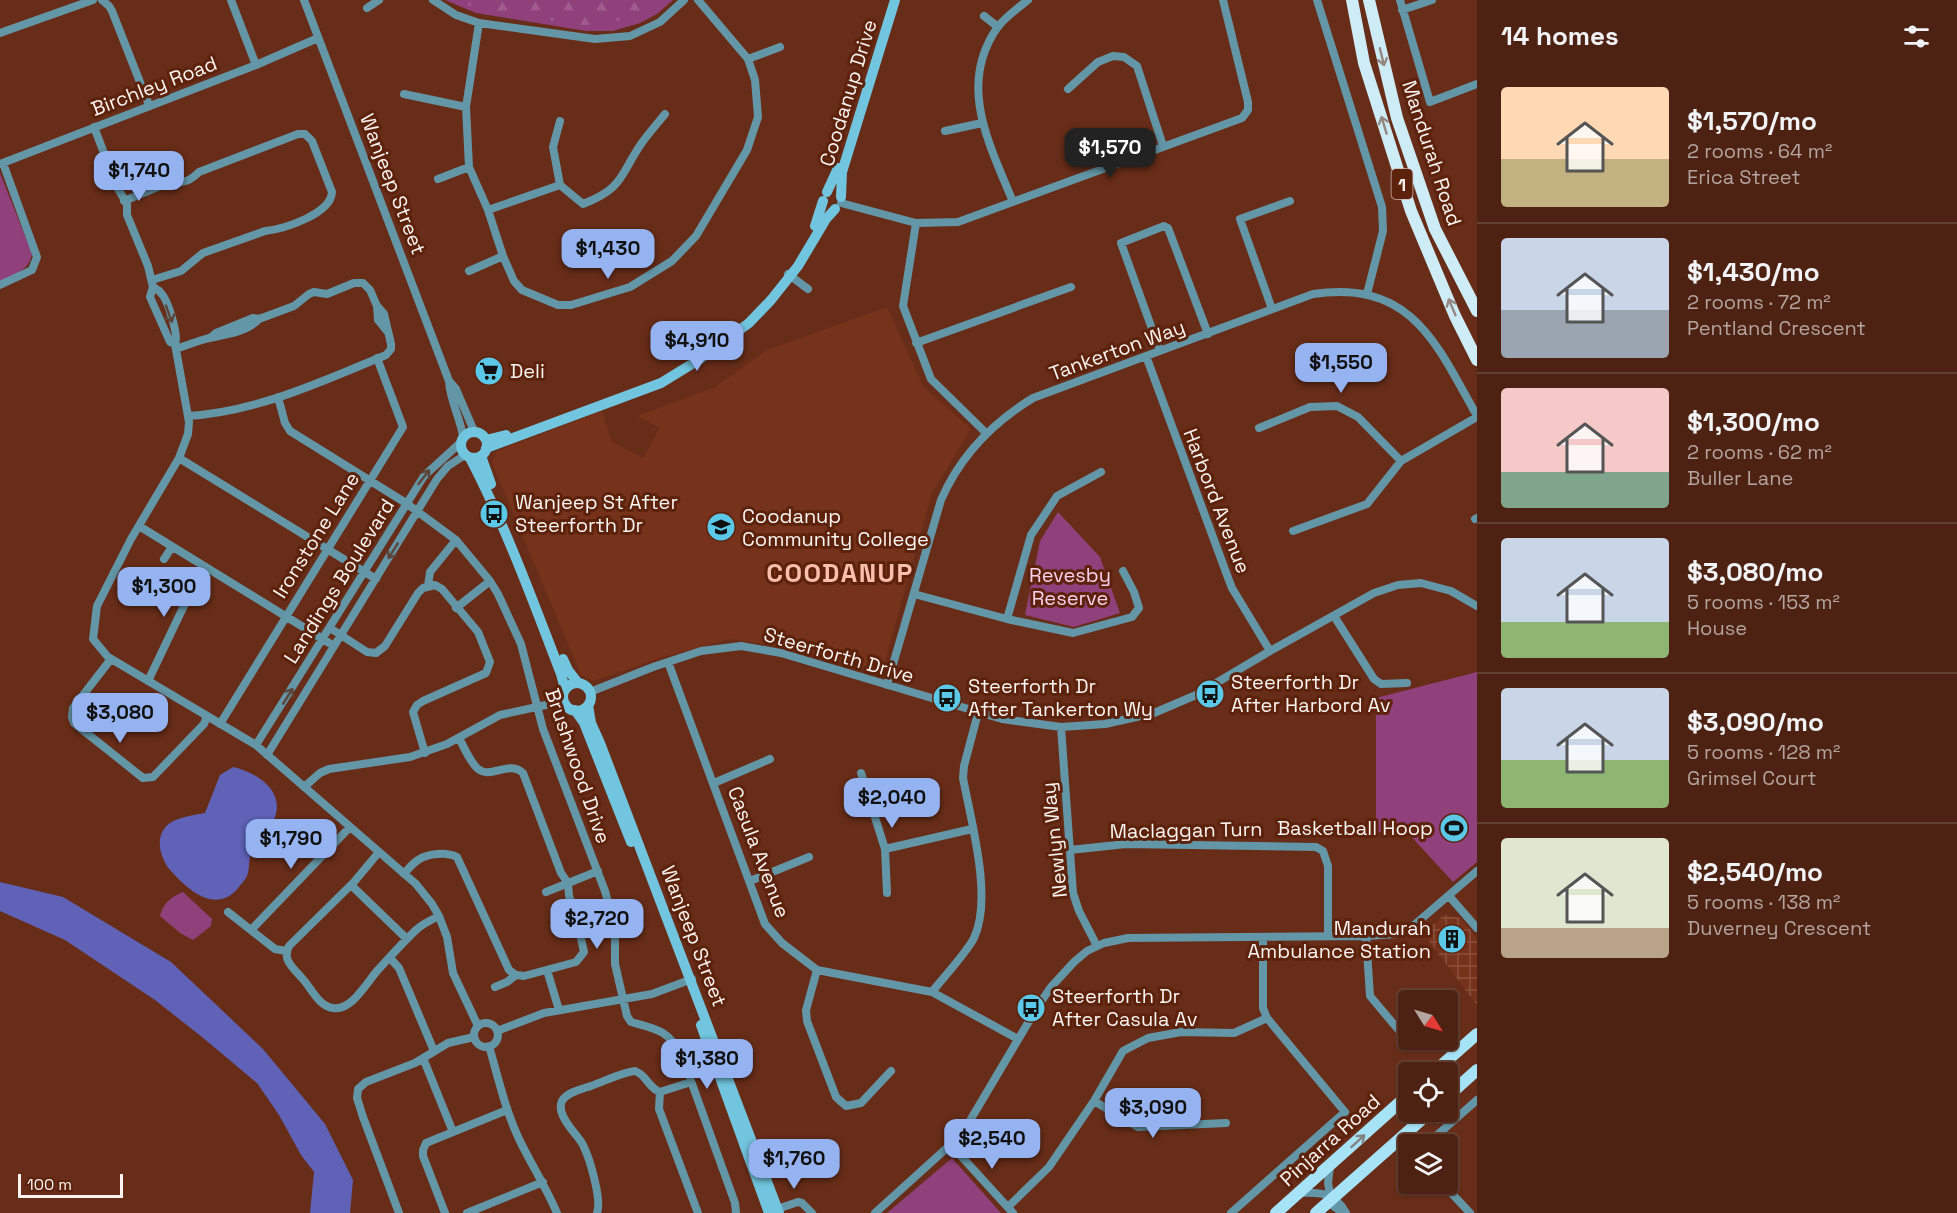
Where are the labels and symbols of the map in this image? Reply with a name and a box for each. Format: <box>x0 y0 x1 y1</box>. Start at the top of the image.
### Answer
street label: Coodanup Drive <box>813 16 883 170</box>
one-way arrow <box>1376 47 1388 66</box>
street label: Birchley Road <box>87 50 221 122</box>
street label: Mandurah Road <box>1396 77 1468 229</box>
street label: Wanjeep Street <box>354 110 432 258</box>
one-way arrow <box>1377 116 1388 135</box>
pin: $1,570 <box>1061 128 1159 179</box>
pin: $1,740 <box>90 151 188 202</box>
road number: 1 <box>1392 169 1412 199</box>
pin: $1,430 <box>559 229 657 280</box>
one-way arrow <box>1446 298 1457 317</box>
one-way arrow <box>165 304 176 322</box>
street label: Tankerton Way <box>1046 313 1188 387</box>
pin: $4,910 <box>648 321 746 372</box>
pin: $1,550 <box>1292 343 1390 394</box>
supermarket icon: Deli <box>473 355 505 387</box>
place label: Deli <box>510 358 545 384</box>
street label: Harbord Avenue <box>1177 425 1257 577</box>
street label: Ironstone Lane <box>267 467 365 603</box>
one-way arrow <box>418 470 431 486</box>
place label: Wanjeep St After Steerforth Dr <box>515 489 678 538</box>
street label: Landings Boulevard <box>278 494 400 668</box>
bus stop icon: Wanjeep St After Steerforth Dr <box>478 498 510 530</box>
place label: Coodanup Community College <box>742 503 929 552</box>
school or university icon: Coodanup Community College <box>705 511 737 543</box>
one-way arrow <box>387 542 399 559</box>
district label: COODANUP <box>766 556 914 590</box>
park label: Revesby Reserve <box>1029 562 1111 611</box>
pin: $1,300 <box>115 567 213 618</box>
street label: Steerforth Drive <box>761 621 917 689</box>
place label: Steerforth Dr After Harbord Av <box>1231 669 1391 718</box>
place label: Steerforth Dr After Tankerton Wy <box>968 673 1153 722</box>
bus stop icon: Steerforth Dr After Harbord Av <box>1194 678 1226 710</box>
bus stop icon: Steerforth Dr After Tankerton Wy <box>931 682 963 714</box>
street label: Brushwood Drive <box>539 685 617 847</box>
one-way arrow <box>282 688 294 705</box>
pin: $3,080 <box>71 693 169 744</box>
pin: $2,040 <box>843 778 941 829</box>
street label: Newlyn Way <box>1035 781 1073 899</box>
street label: Casula Avenue <box>722 782 796 922</box>
sports icon: Basketball Hoop <box>1438 812 1470 844</box>
place label: Basketball Hoop <box>1277 815 1433 841</box>
street label: Maclaggan Turn <box>1109 816 1263 844</box>
pin: $1,790 <box>242 819 340 870</box>
street label: Wanjeep Street <box>655 862 733 1010</box>
pin: $2,720 <box>548 899 646 950</box>
place label: Mandurah Ambulance Station <box>1248 915 1431 964</box>
building icon: Mandurah Ambulance Station <box>1436 923 1468 955</box>
place label: Steerforth Dr After Casula Av <box>1052 983 1198 1032</box>
north arrow <box>1398 990 1458 1050</box>
bus stop icon: Steerforth Dr After Casula Av <box>1015 992 1047 1024</box>
pin: $1,380 <box>658 1039 756 1090</box>
pin: $3,090 <box>1104 1088 1202 1139</box>
street label: Pinjarra Road <box>1274 1088 1386 1192</box>
pin: $2,540 <box>943 1119 1041 1170</box>
one-way arrow <box>1351 1134 1366 1148</box>
pin: $1,760 <box>745 1139 843 1190</box>
scale bar <box>18 1171 123 1198</box>

